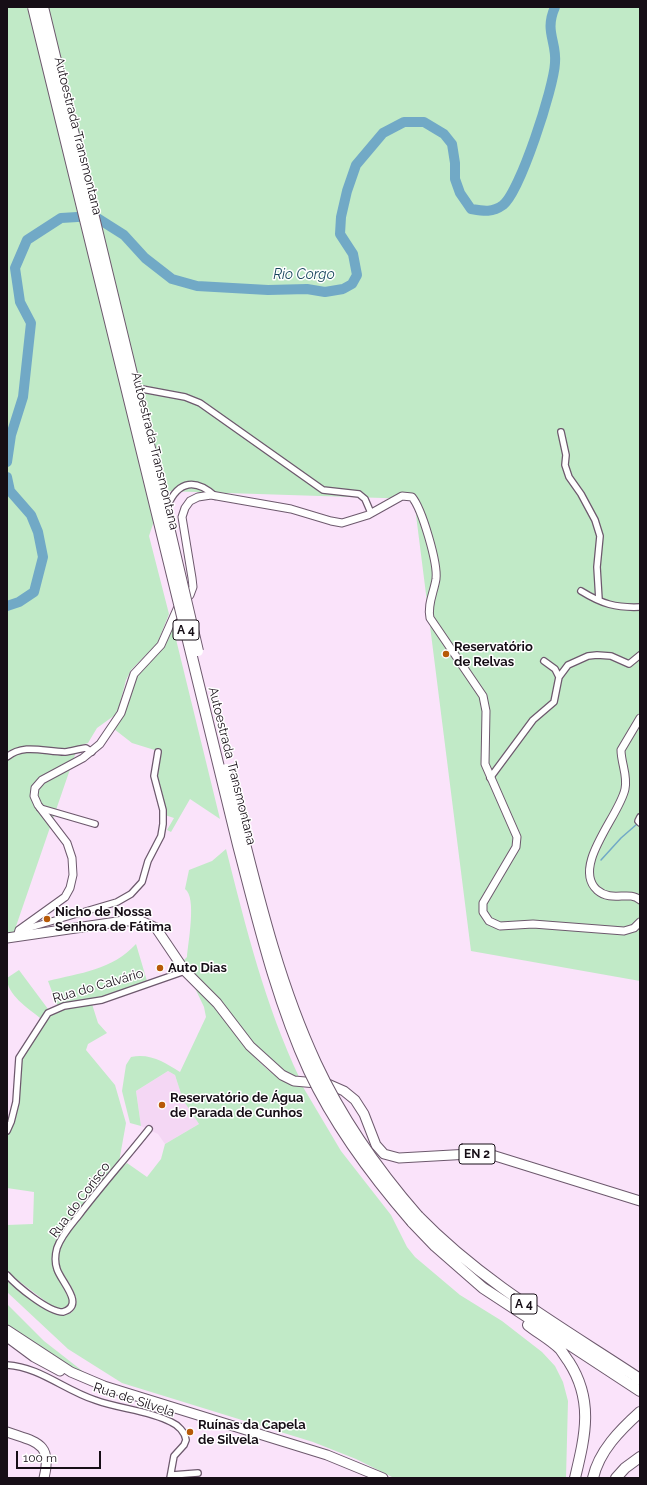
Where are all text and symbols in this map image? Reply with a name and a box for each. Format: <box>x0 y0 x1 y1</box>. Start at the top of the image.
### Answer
street label: Autoestrada Transmontana <box>51 55 105 217</box>
water label: Rio Corgo <box>273 267 335 283</box>
street label: Autoestrada Transmontana <box>128 370 182 532</box>
road number: A 4 <box>173 620 199 640</box>
place label: Reservatório de Relvas <box>454 639 533 670</box>
marker: Reservatório de Relvas <box>441 649 451 659</box>
street label: Autoestrada Transmontana <box>205 685 259 847</box>
place label: Nicho de Nossa Senhora de Fátima <box>55 904 171 935</box>
marker: Nicho de Nossa Senhora de Fátima <box>42 914 52 924</box>
place label: Auto Dias <box>168 960 227 976</box>
marker: Auto Dias <box>155 963 165 973</box>
street label: Rua do Calvário <box>51 966 145 1006</box>
place label: Reservatório de Água de Parada de Cunhos <box>170 1090 304 1121</box>
marker: Reservatório de Água de Parada de Cunhos <box>157 1100 167 1110</box>
road number: EN 2 <box>459 1144 495 1164</box>
street label: Rua do Corisco <box>46 1159 114 1241</box>
road number: A 4 <box>511 1294 537 1314</box>
street label: Rua de Silvela <box>91 1380 177 1420</box>
place label: Ruínas da Capela de Silvela <box>198 1417 306 1448</box>
marker: Ruínas da Capela de Silvela <box>185 1427 195 1437</box>
scale bar <box>18 1443 103 1469</box>
text: 100 m <box>23 1451 57 1465</box>

